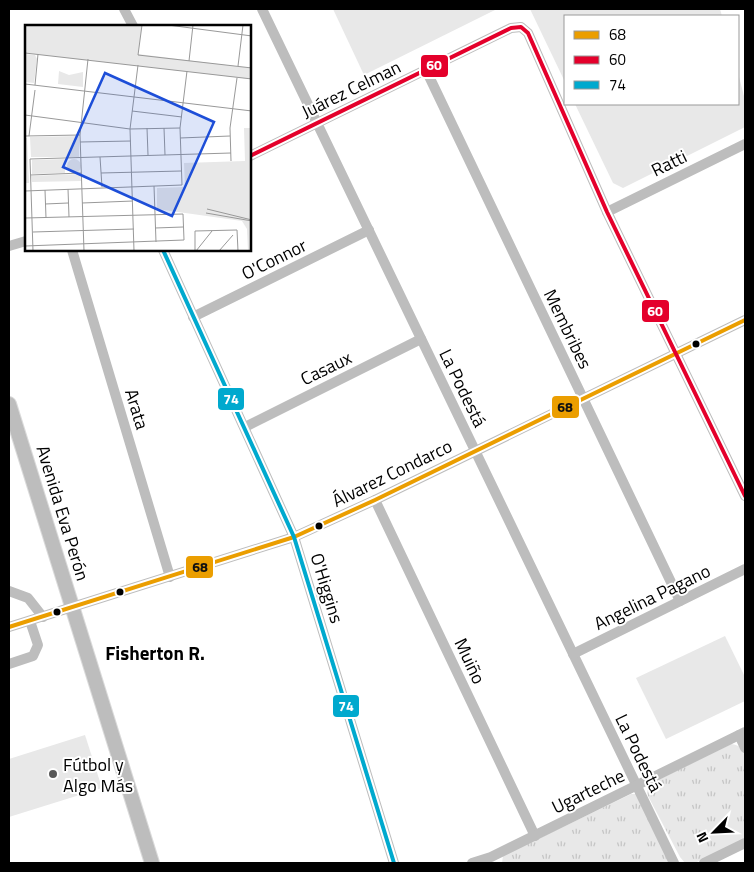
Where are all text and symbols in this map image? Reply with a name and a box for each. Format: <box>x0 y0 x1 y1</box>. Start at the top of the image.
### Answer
legend <box>564 15 739 105</box>
text: 68 <box>609 23 626 46</box>
inset map <box>25 25 251 251</box>
text: 60 <box>609 48 626 71</box>
street label: Juárez Celman <box>297 53 405 125</box>
line badge: 60 <box>420 54 449 78</box>
text: 60 <box>426 54 442 75</box>
text: 74 <box>609 73 626 96</box>
street label: Ratti <box>647 143 691 183</box>
street label: O'Connor <box>237 232 311 286</box>
street label: Membribes <box>537 285 599 373</box>
line badge: 60 <box>641 299 670 323</box>
text: 60 <box>647 300 663 321</box>
unlabelled marker <box>691 339 701 349</box>
street label: Casaux <box>296 344 356 392</box>
street label: La Podestá <box>432 344 494 432</box>
street label: Arata <box>118 385 156 433</box>
line badge: 74 <box>217 387 245 411</box>
text: 74 <box>223 388 239 409</box>
line badge: 68 <box>551 395 580 419</box>
text: 68 <box>557 396 573 417</box>
street label: Álvarez Condarco <box>328 432 456 514</box>
street label: Avenida Eva Perón <box>30 442 96 584</box>
unlabelled marker <box>314 521 324 531</box>
street label: O'Higgins <box>304 550 350 626</box>
line badge: 68 <box>185 555 214 579</box>
text: 68 <box>192 556 208 577</box>
street label: Angelina Pagano <box>589 557 715 637</box>
unlabelled marker <box>115 587 125 597</box>
unlabelled marker <box>52 607 62 617</box>
street label: Muiño <box>448 634 492 688</box>
district label: Fisherton R. <box>105 638 205 667</box>
line badge: 74 <box>332 694 360 718</box>
text: 74 <box>338 695 354 716</box>
street label: La Podestá <box>608 709 670 797</box>
place label: Fútbol y Algo Más <box>63 751 133 799</box>
street label: Ugarteche <box>547 762 629 820</box>
marker: Fútbol y Algo Más <box>47 768 59 780</box>
north arrow <box>689 807 739 857</box>
text: N <box>690 829 713 846</box>

